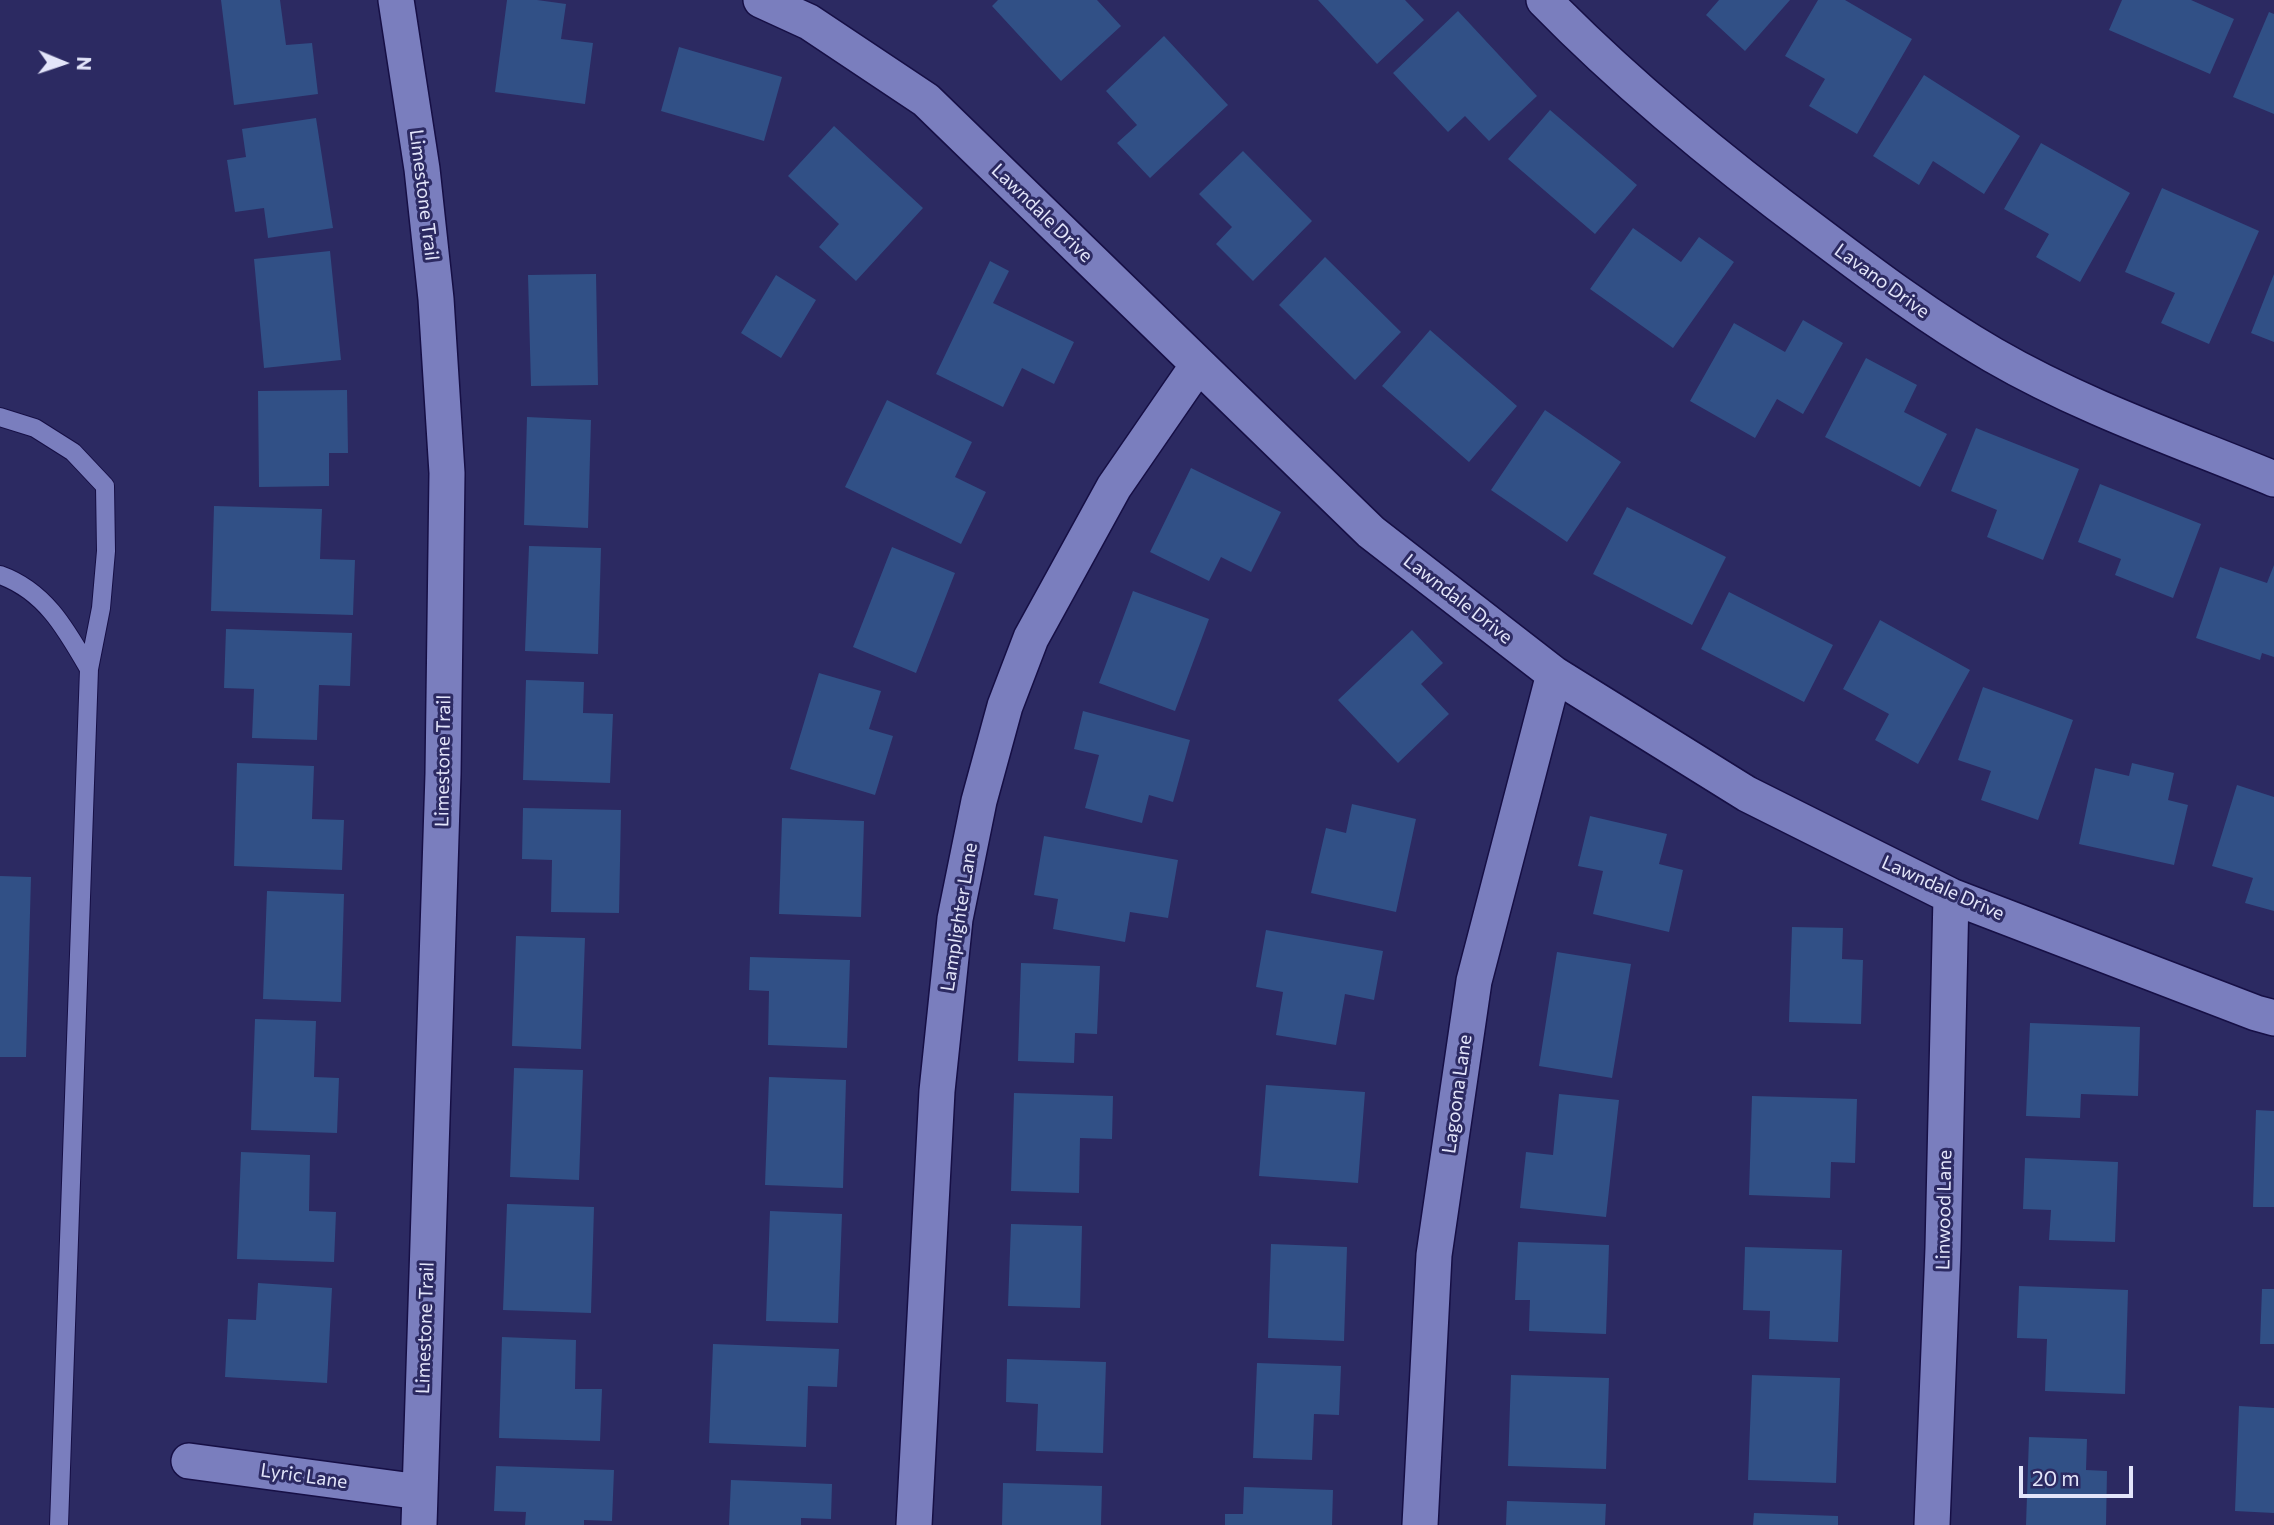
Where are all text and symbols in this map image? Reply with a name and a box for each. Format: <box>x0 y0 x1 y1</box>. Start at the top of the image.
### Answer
north arrow <box>28 28 98 98</box>
text: N <box>73 56 96 71</box>
street label: Limestone Trail <box>405 128 443 262</box>
street label: Lawndale Drive <box>987 159 1097 267</box>
street label: Lavano Drive <box>1830 239 1934 323</box>
street label: Lawndale Drive <box>1399 549 1517 649</box>
street label: Limestone Trail <box>430 695 456 827</box>
street label: Lamplighter Lane <box>936 841 982 993</box>
street label: Lawndale Drive <box>1878 851 2008 925</box>
street label: Lagoona Lane <box>1437 1033 1477 1155</box>
street label: Linwood Lane <box>1932 1150 1956 1270</box>
street label: Limestone Trail <box>411 1262 439 1394</box>
scale bar <box>2022 1452 2136 1496</box>
street label: Lyric Lane <box>259 1459 349 1493</box>
text: 20 m <box>2032 1465 2080 1490</box>

